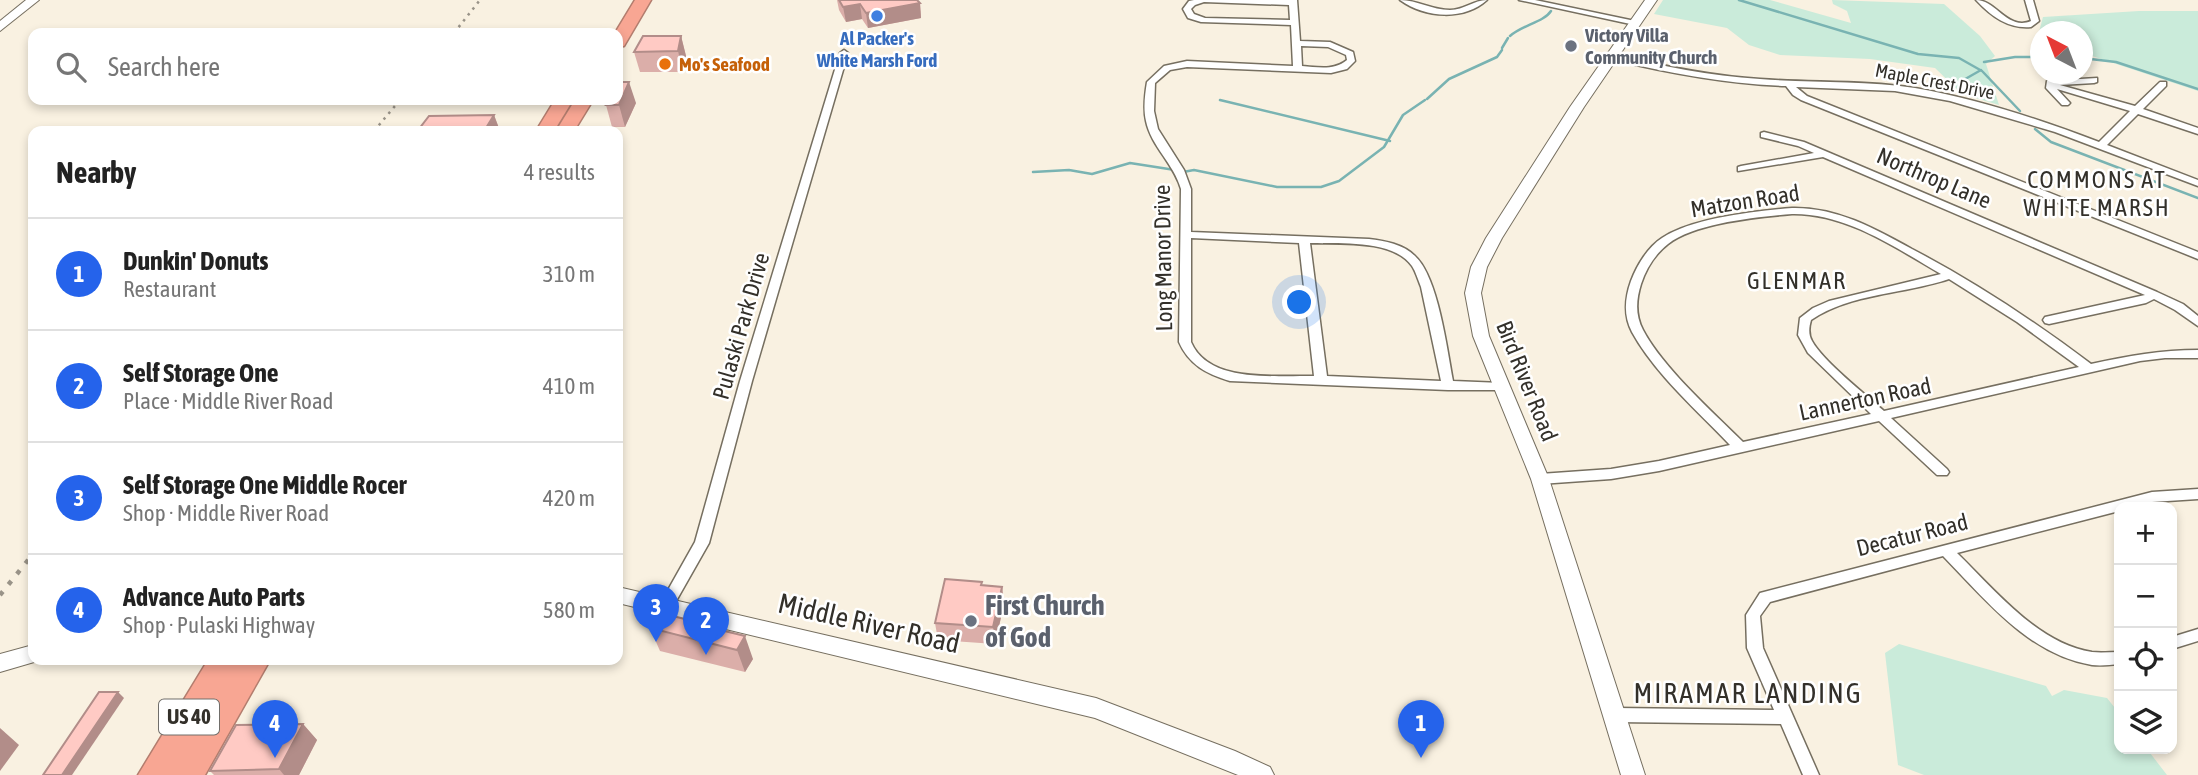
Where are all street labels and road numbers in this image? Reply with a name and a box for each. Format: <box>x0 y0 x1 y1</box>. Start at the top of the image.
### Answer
street label: Maple Crest Drive <box>1873 59 1997 103</box>
street label: Northrop Lane <box>1873 142 1995 214</box>
street label: Matzon Road <box>1689 180 1801 222</box>
street label: Long Manor Drive <box>1149 185 1177 331</box>
street label: Pulaski Park Drive <box>708 250 774 402</box>
street label: Bird River Road <box>1491 317 1563 445</box>
street label: Lannerton Road <box>1797 372 1933 426</box>
street label: Decatur Road <box>1854 509 1970 561</box>
street label: Middle River Road <box>775 587 963 659</box>
road number: US 40 <box>159 700 219 734</box>

